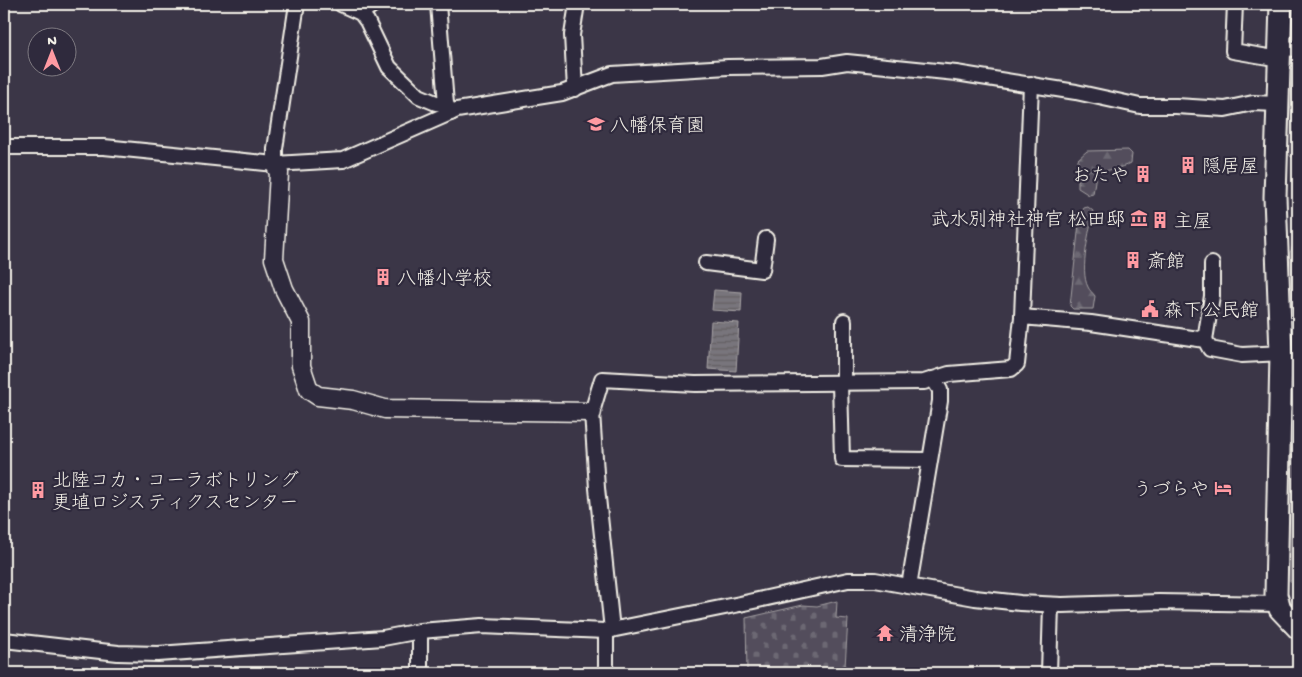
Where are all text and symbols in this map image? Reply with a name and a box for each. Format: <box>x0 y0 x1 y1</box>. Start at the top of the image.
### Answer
north arrow <box>28 28 78 78</box>
text: N <box>47 33 57 50</box>
school or university icon: 八幡保育園 <box>586 114 606 134</box>
place label: 八幡保育園 <box>610 115 705 139</box>
building icon: 隠居屋 <box>1178 155 1198 175</box>
place label: 隠居屋 <box>1202 156 1259 180</box>
building icon: おたや <box>1133 164 1153 184</box>
place label: おたや <box>1072 166 1129 189</box>
museum icon: 武水別神社神官 松田邸 <box>1129 208 1149 228</box>
place label: 武水別神社神官 松田邸 <box>930 209 1125 233</box>
building icon: 主屋 <box>1150 210 1170 230</box>
place label: 主屋 <box>1174 211 1212 235</box>
building icon: 斎館 <box>1123 250 1143 270</box>
place label: 斎館 <box>1147 251 1185 275</box>
building icon: 八幡小学校 <box>373 267 393 287</box>
place label: 八幡小学校 <box>397 268 492 292</box>
public building icon: 森下公民館 <box>1140 299 1160 319</box>
place label: 森下公民館 <box>1164 300 1259 324</box>
place label: 北陸コカ・コーラボトリング 更埴ロジスティクスセンター <box>52 470 299 516</box>
hotel icon: うづらや <box>1213 478 1233 498</box>
building icon: 北陸コカ・コーラボトリング 更埴ロジスティクスセンター <box>28 480 48 500</box>
place label: うづらや <box>1133 480 1209 503</box>
temple icon: 清浄院 <box>875 623 895 643</box>
place label: 清浄院 <box>899 624 956 648</box>

